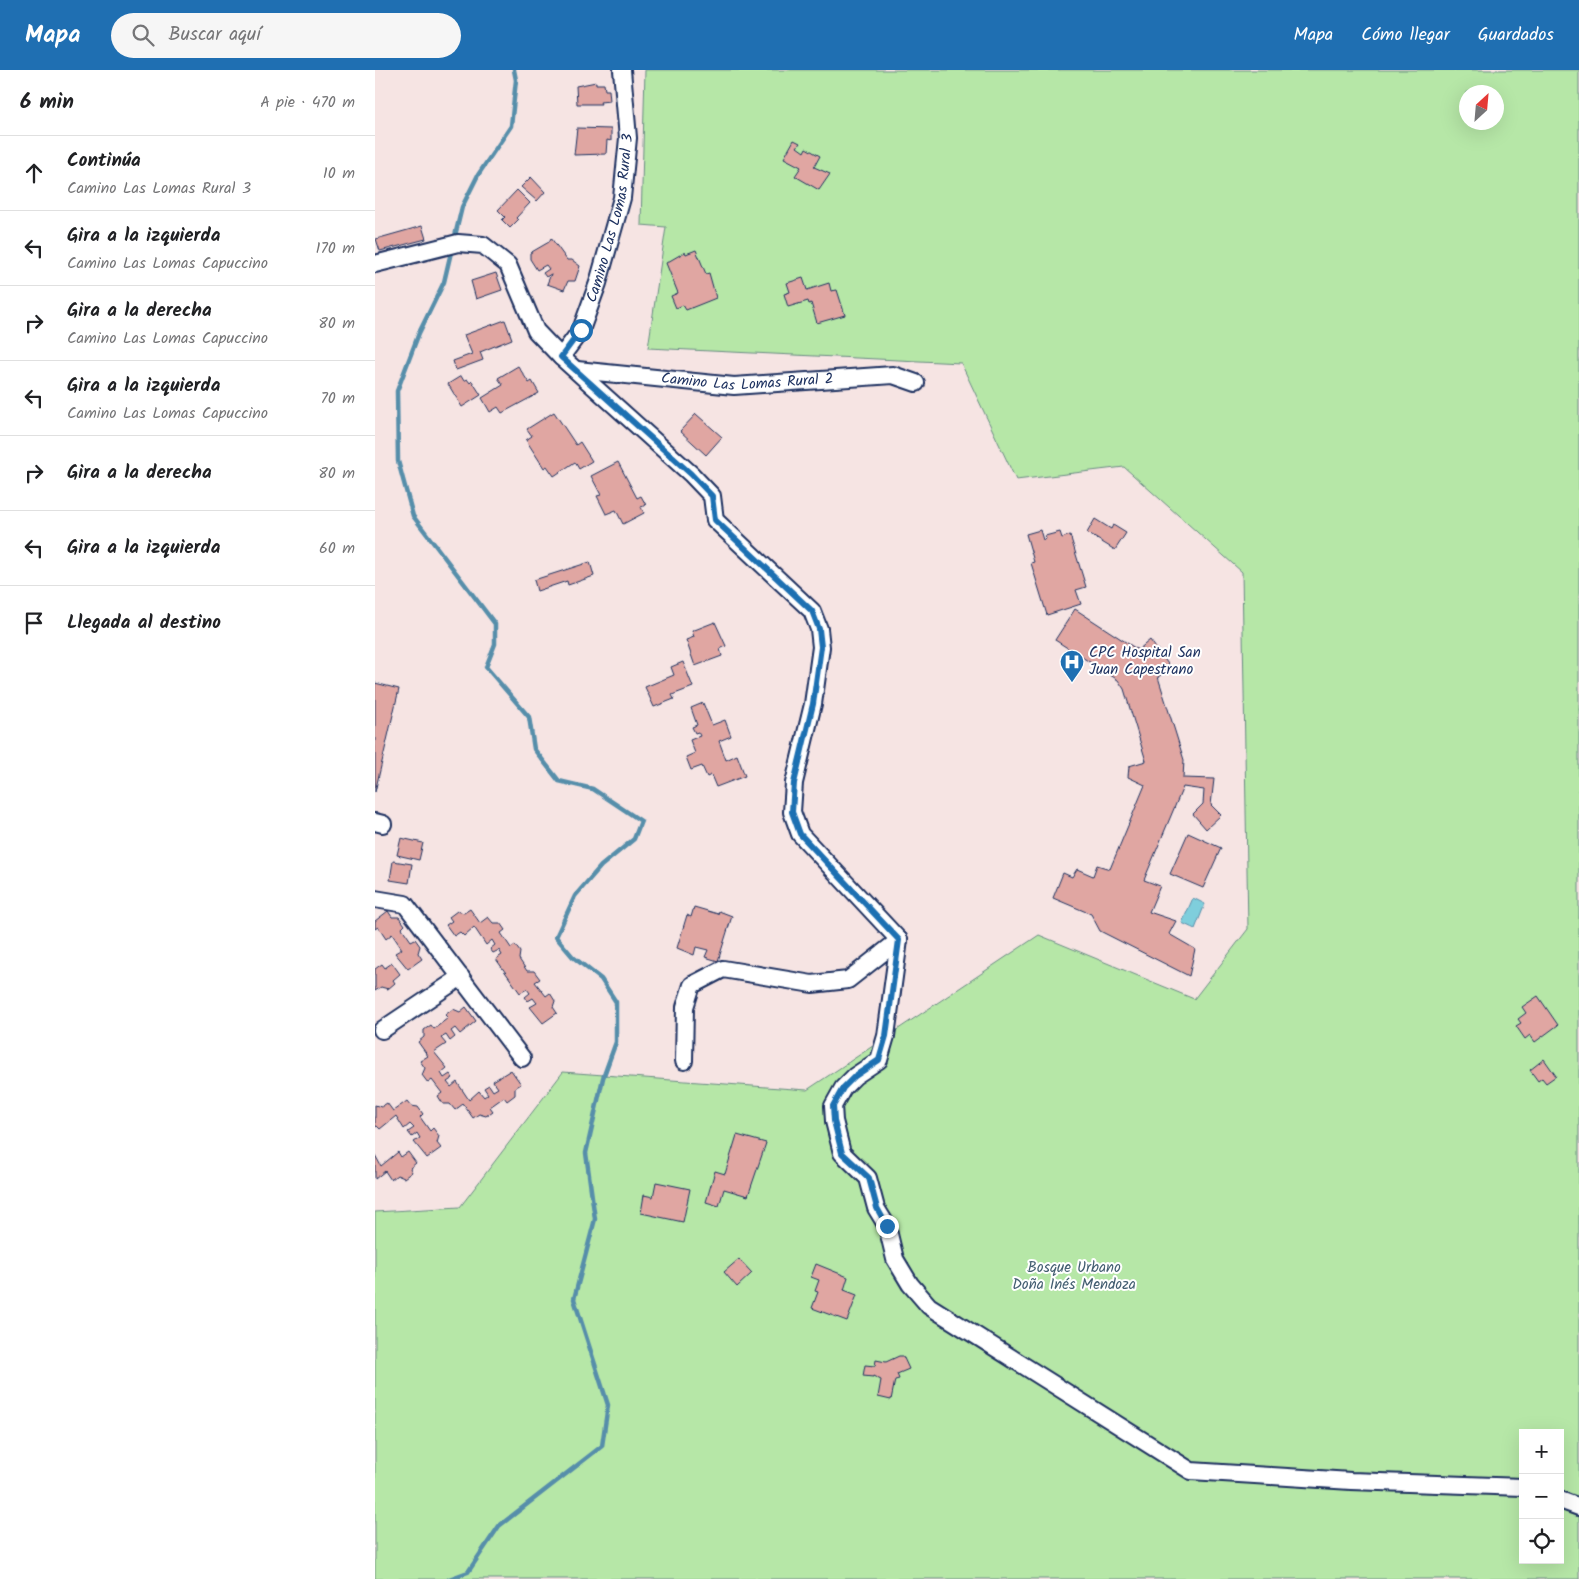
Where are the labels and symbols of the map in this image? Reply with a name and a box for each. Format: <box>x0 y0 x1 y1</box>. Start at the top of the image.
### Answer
north arrow <box>1459 85 1504 130</box>
street label: Camino Las Lomas Rural 3 <box>580 132 640 306</box>
route start <box>570 319 593 342</box>
street label: Camino Las Lomas Rural 2 <box>660 367 834 398</box>
place label: CPC Hospital San Juan Capestrano <box>1089 641 1201 682</box>
hospital icon: CPC Hospital San Juan Capestrano <box>1059 649 1085 683</box>
route end <box>876 1215 899 1238</box>
park label: Bosque Urbano Doña Inés Mendoza <box>1012 1256 1136 1297</box>

